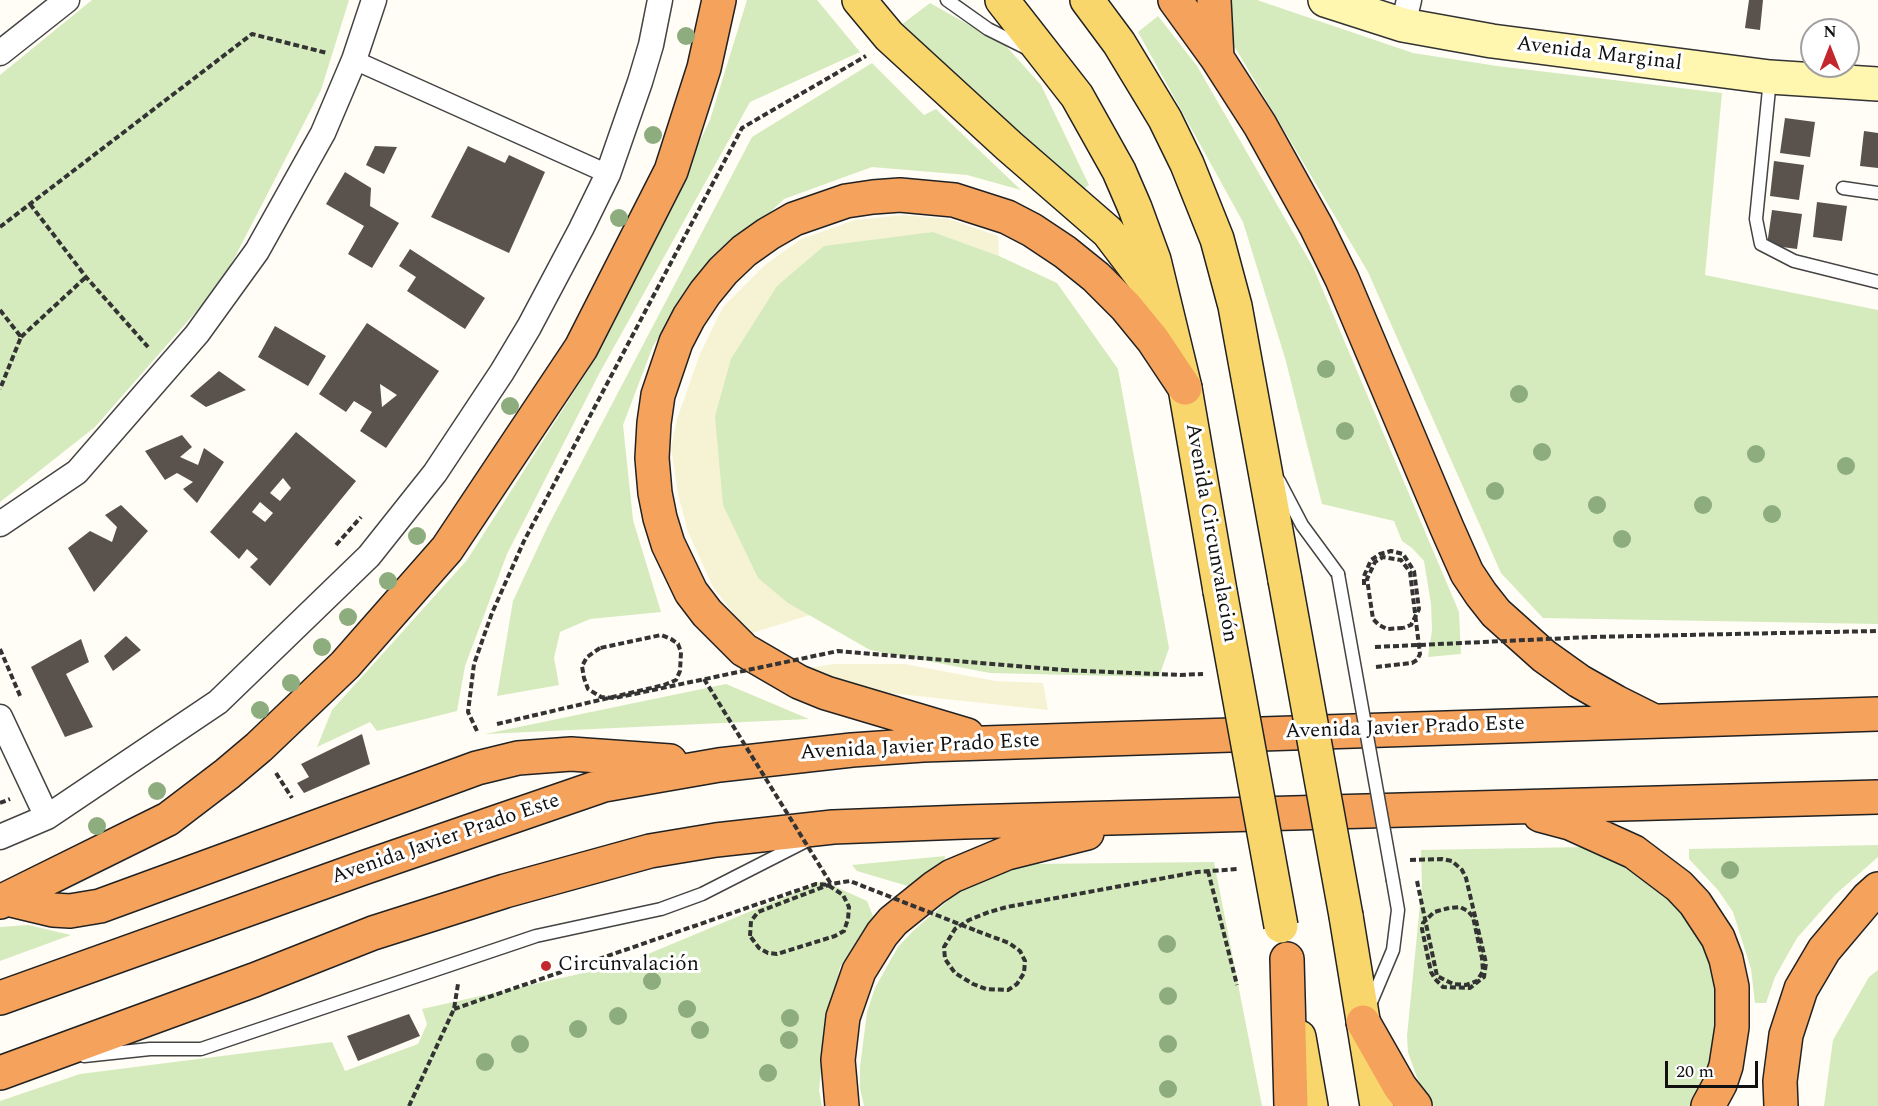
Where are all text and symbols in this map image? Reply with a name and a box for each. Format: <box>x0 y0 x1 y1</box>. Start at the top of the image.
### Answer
north arrow <box>1800 18 1860 78</box>
text: N <box>1823 20 1837 44</box>
street label: Avenida Marginal <box>1515 32 1683 78</box>
street label: Avenida Circunvalación <box>1178 422 1242 644</box>
street label: Avenida Javier Prado Este <box>1285 712 1525 746</box>
street label: Avenida Javier Prado Este <box>800 729 1040 767</box>
street label: Avenida Javier Prado Este <box>329 789 563 891</box>
place label: Circunvalación <box>558 953 699 979</box>
marker: Circunvalación <box>539 959 553 973</box>
scale bar <box>1668 1049 1761 1087</box>
text: 20 m <box>1676 1058 1714 1085</box>

